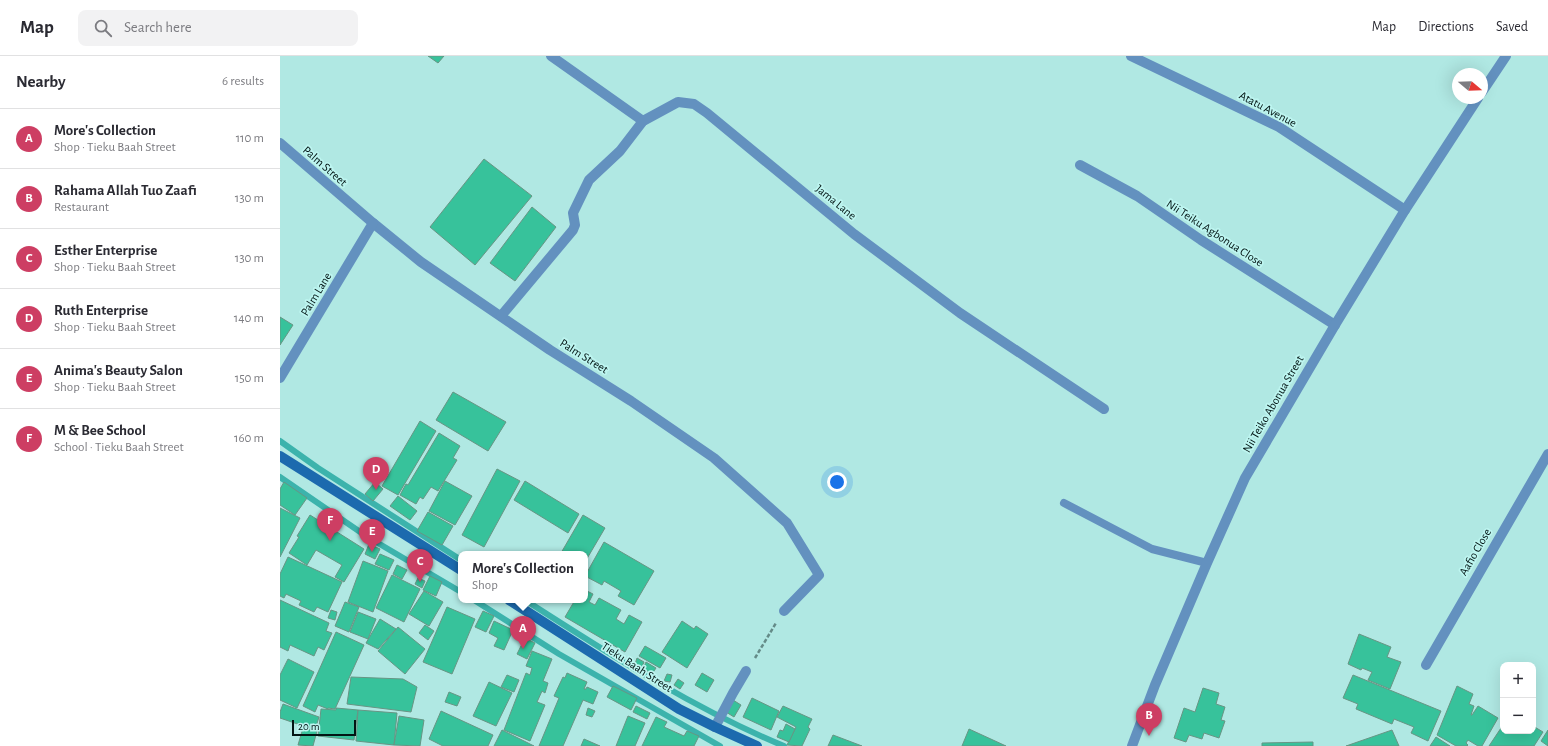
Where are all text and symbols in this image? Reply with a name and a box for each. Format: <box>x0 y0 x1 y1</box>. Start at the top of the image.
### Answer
search box <box>78 10 358 46</box>
icon: search <box>92 17 114 39</box>
text: Map <box>20 18 54 37</box>
text: Search here <box>124 20 192 35</box>
text: Map <box>1372 20 1396 34</box>
text: Directions <box>1418 20 1474 34</box>
text: Saved <box>1496 20 1528 34</box>
north arrow <box>1452 68 1488 104</box>
text: Nearby <box>16 73 66 90</box>
text: 6 results <box>222 75 264 88</box>
street label: Atatu Avenue <box>1237 89 1299 129</box>
text: More's Collection <box>54 123 156 138</box>
text: A <box>25 132 33 145</box>
text: 110 m <box>236 132 264 145</box>
text: Shop · Tieku Baah Street <box>54 141 176 154</box>
street label: Palm Street <box>301 144 350 188</box>
street label: Jama Lane <box>814 182 858 222</box>
text: Rahama Allah Tuo Zaafi <box>54 183 197 198</box>
text: B <box>25 192 33 205</box>
text: 130 m <box>235 192 264 205</box>
street label: Nii Teiku Agbonua Close <box>1164 197 1266 269</box>
text: Restaurant <box>54 201 109 214</box>
text: Esther Enterprise <box>54 243 157 258</box>
text: C <box>26 252 32 265</box>
text: 130 m <box>235 252 264 265</box>
text: Shop · Tieku Baah Street <box>54 261 176 274</box>
street label: Palm Lane <box>298 270 334 318</box>
text: Ruth Enterprise <box>54 303 148 318</box>
text: D <box>25 312 33 325</box>
text: 140 m <box>234 312 264 325</box>
text: Shop · Tieku Baah Street <box>54 321 176 334</box>
street label: Palm Street <box>558 337 610 376</box>
street label: Nii Teiko Abonua Street <box>1240 353 1306 454</box>
text: Anima's Beauty Salon <box>54 363 183 378</box>
text: E <box>26 372 32 385</box>
text: 150 m <box>235 372 264 385</box>
text: Shop · Tieku Baah Street <box>54 381 176 394</box>
text: M & Bee School <box>54 423 146 438</box>
text: F <box>26 432 32 445</box>
text: 160 m <box>234 432 264 445</box>
text: School · Tieku Baah Street <box>54 441 184 454</box>
pin: D <box>363 457 389 490</box>
your location <box>827 472 847 492</box>
pin: F <box>317 508 343 541</box>
pin: E <box>359 519 385 552</box>
street label: Aafio Close <box>1457 526 1493 578</box>
pin: C <box>407 549 433 582</box>
popup <box>458 551 588 603</box>
text: More's Collection <box>472 561 574 576</box>
text: Shop <box>472 579 498 592</box>
pin: A <box>510 616 536 649</box>
street label: Tieku Baah Street <box>599 640 675 694</box>
map controls <box>1500 662 1536 734</box>
button: + <box>1500 662 1536 698</box>
button: − <box>1500 698 1536 734</box>
pin: B <box>1136 703 1162 736</box>
scale bar <box>292 718 356 737</box>
text: 20 m <box>298 721 319 732</box>

